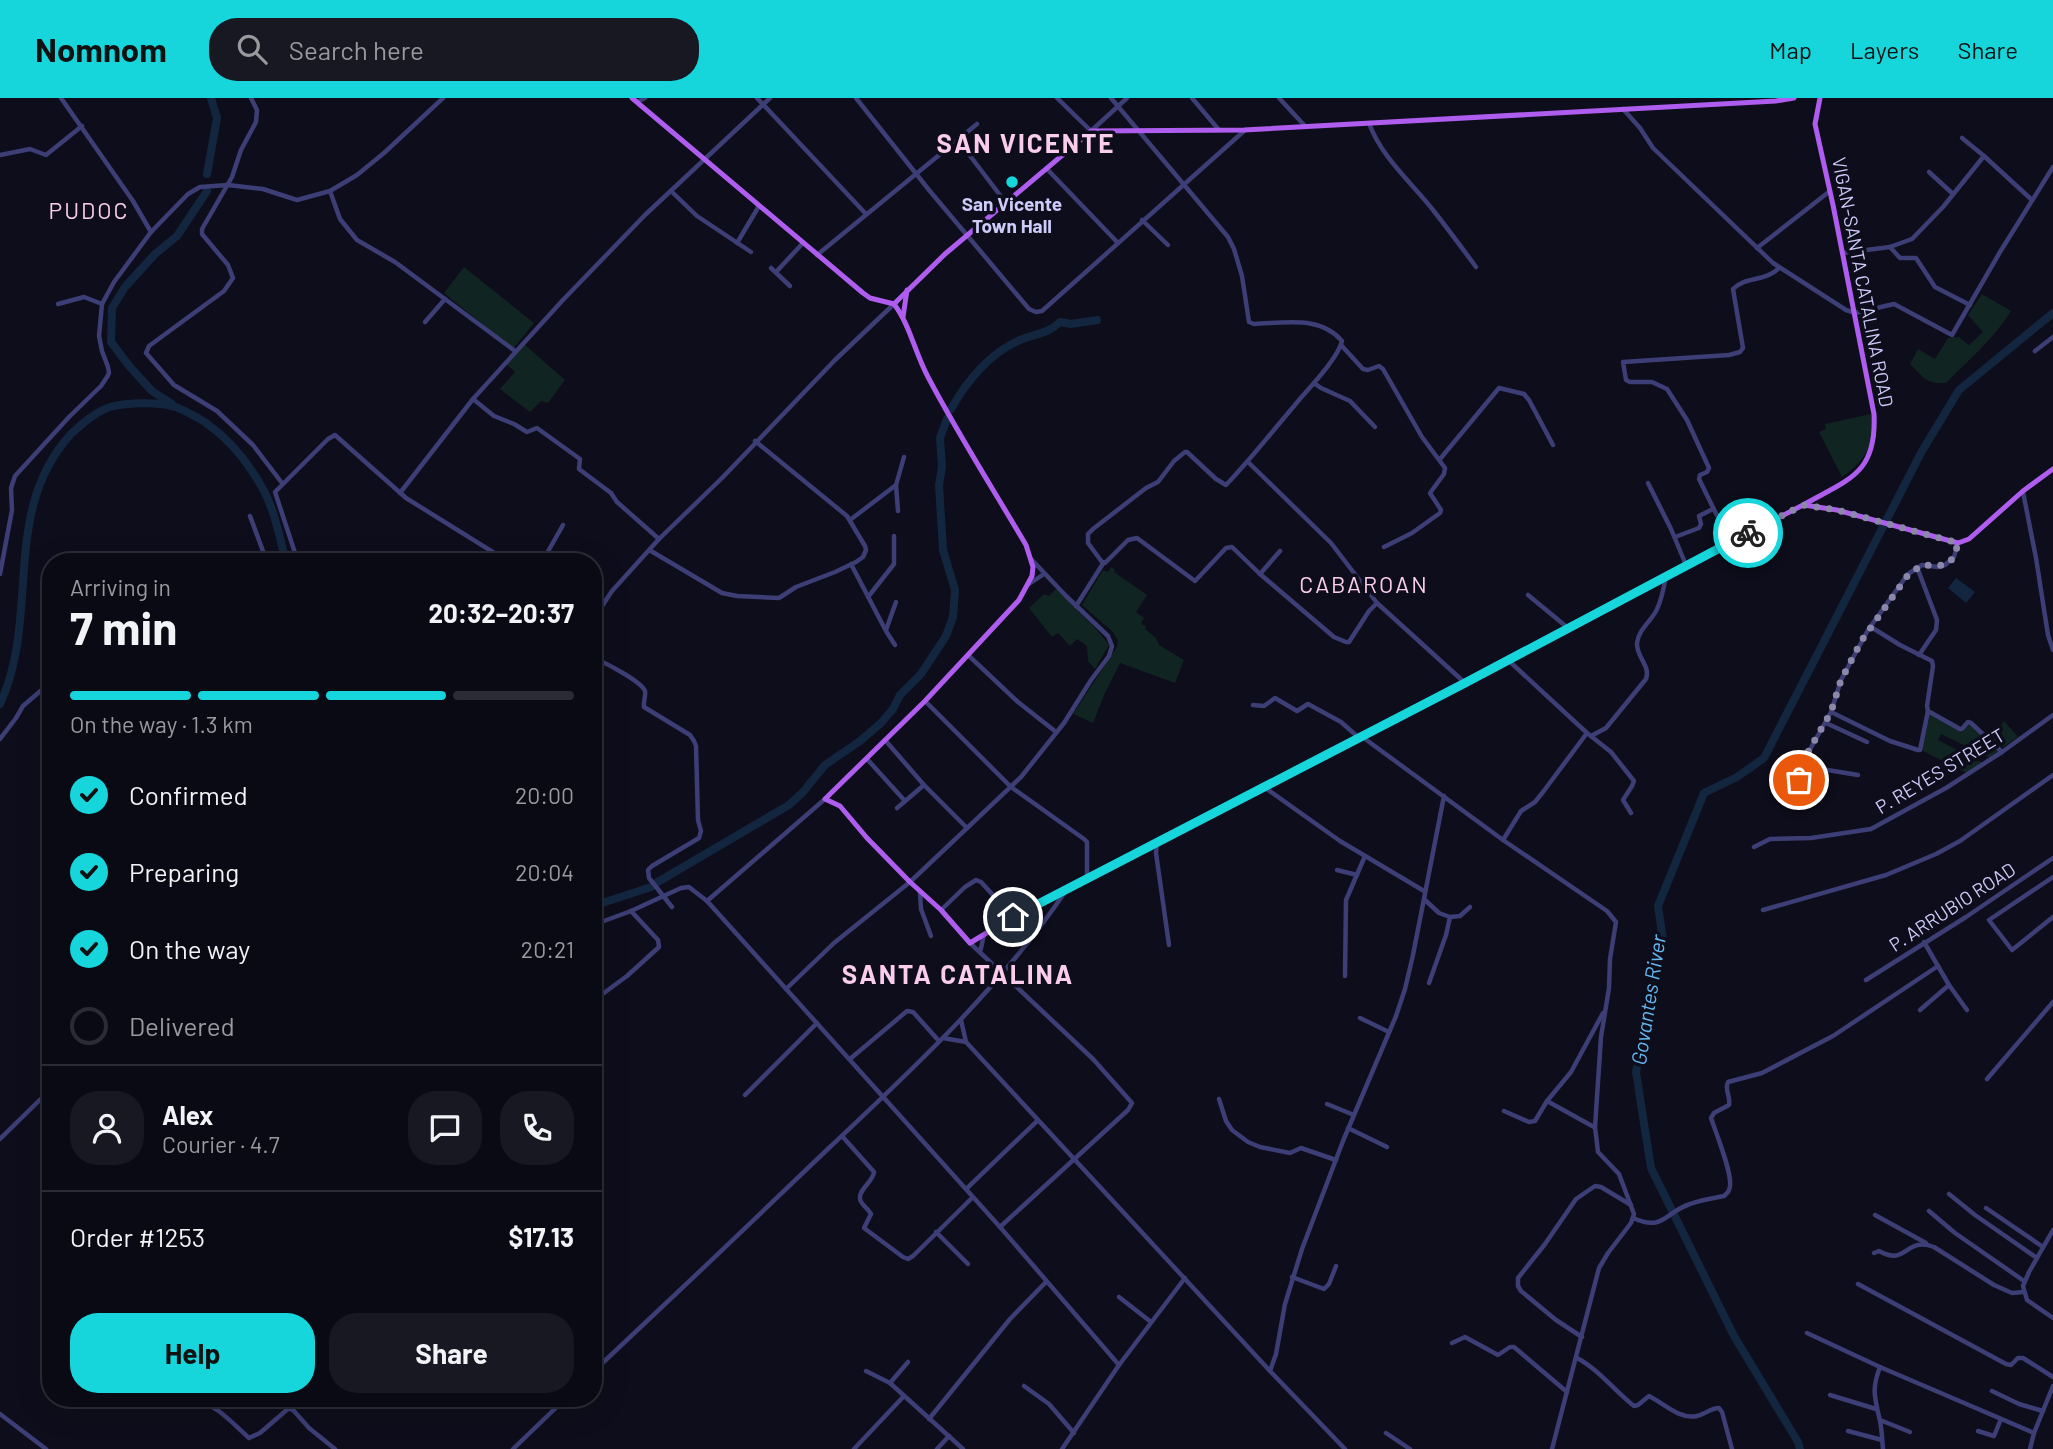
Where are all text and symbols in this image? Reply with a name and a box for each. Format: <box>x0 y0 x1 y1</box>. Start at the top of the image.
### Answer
search box <box>209 18 699 81</box>
text: Nomnom <box>35 29 167 69</box>
icon: search <box>233 30 271 68</box>
text: Search here <box>289 34 424 65</box>
text: Map <box>1769 35 1812 64</box>
text: Layers <box>1850 35 1919 64</box>
text: Share <box>1957 35 2018 64</box>
district label: SAN VICENTE <box>936 127 1116 158</box>
street label: VIGAN-SANTA CATALINA ROAD <box>1828 155 1899 409</box>
marker: San Vicente Town Hall <box>1004 174 1020 190</box>
place label: San Vicente Town Hall <box>962 192 1062 237</box>
district label: PUDOC <box>49 196 129 224</box>
courier <box>1713 498 1783 568</box>
icon: bike <box>1729 514 1767 552</box>
district label: CABAROAN <box>1299 570 1429 598</box>
text: Arriving in <box>70 573 171 601</box>
text: 20:32–20:37 <box>428 597 574 628</box>
text: 7 min <box>70 599 177 654</box>
text: On the way · 1.3 km <box>70 710 253 738</box>
street label: P. REYES STREET <box>1871 723 2009 818</box>
pin <box>1769 750 1829 810</box>
icon: bag <box>1780 761 1818 799</box>
icon: check <box>70 776 108 814</box>
text: Confirmed <box>129 779 248 810</box>
text: 20:00 <box>515 781 574 809</box>
icon: check <box>70 853 108 891</box>
text: Preparing <box>129 856 239 887</box>
street label: P. ARRUBIO ROAD <box>1884 857 2019 956</box>
text: 20:04 <box>515 858 574 886</box>
pin <box>983 887 1043 947</box>
icon: home <box>994 898 1032 936</box>
icon: check <box>70 930 108 968</box>
water label: Govantes River <box>1625 932 1670 1067</box>
text: On the way <box>129 933 250 964</box>
text: 20:21 <box>521 935 574 963</box>
district label: SANTA CATALINA <box>842 958 1074 989</box>
text: Delivered <box>129 1010 235 1041</box>
button: person <box>70 1091 144 1165</box>
button: chat <box>408 1091 482 1165</box>
button: phone <box>500 1091 574 1165</box>
text: Alex <box>162 1099 213 1130</box>
text: Courier · 4.7 <box>162 1130 280 1158</box>
text: Order #1253 <box>70 1221 205 1252</box>
text: $17.13 <box>508 1221 574 1252</box>
button: Help <box>70 1313 315 1393</box>
button: Share <box>329 1313 574 1393</box>

